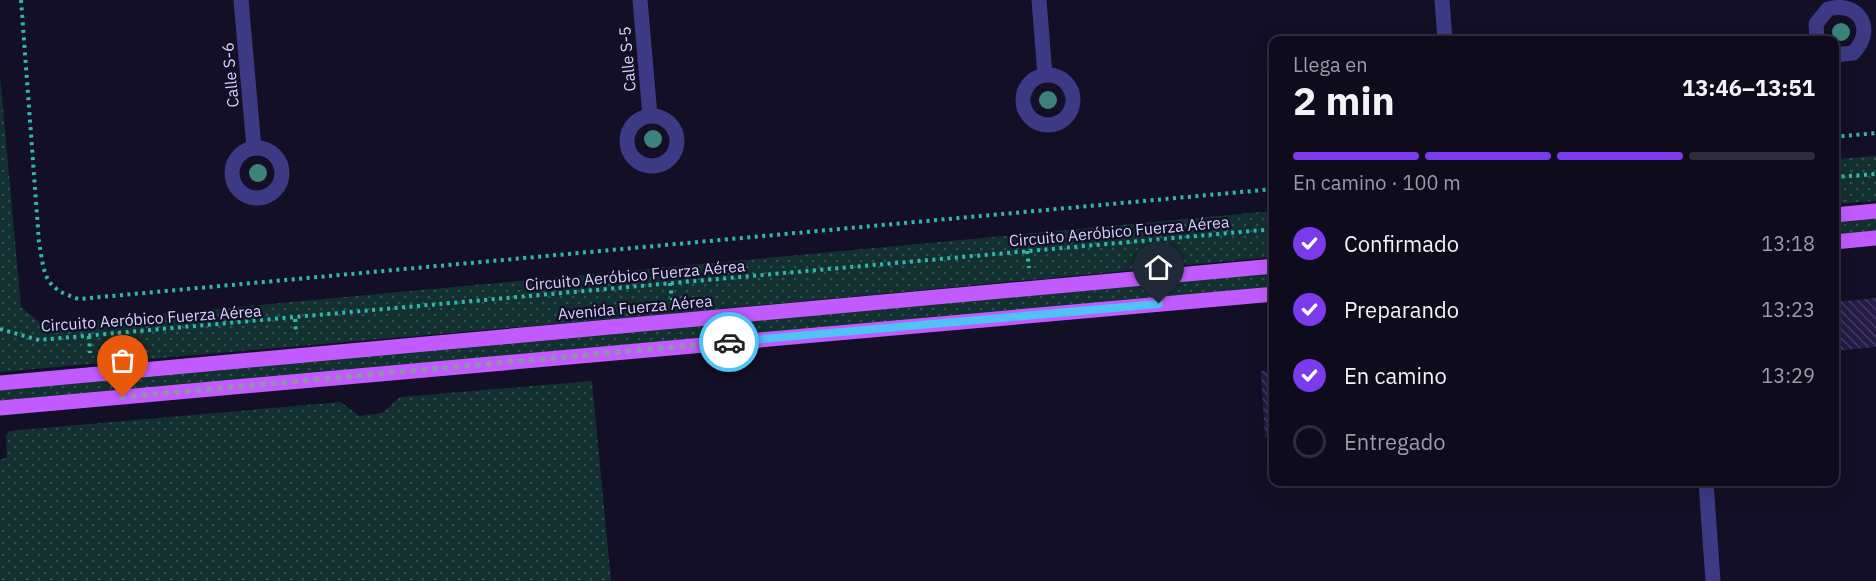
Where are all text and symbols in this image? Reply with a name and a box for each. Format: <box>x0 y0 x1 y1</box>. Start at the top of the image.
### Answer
street label: Calle S-5 <box>614 26 640 92</box>
street label: Calle S-6 <box>217 42 243 108</box>
text: Llega en <box>1293 51 1368 78</box>
text: 13:46–13:51 <box>1682 73 1815 102</box>
text: 2 min <box>1293 75 1395 126</box>
text: En camino · 100 m <box>1293 169 1461 196</box>
street label: Circuito Aeróbico Fuerza Aérea <box>1008 211 1230 251</box>
icon: check <box>1293 227 1326 260</box>
text: Confirmado <box>1344 229 1459 258</box>
text: 13:18 <box>1761 230 1815 257</box>
pin <box>1133 242 1184 304</box>
icon: home <box>1142 251 1175 284</box>
street label: Circuito Aeróbico Fuerza Aérea <box>524 255 746 295</box>
street label: Avenida Fuerza Aérea <box>557 290 714 324</box>
icon: check <box>1293 293 1326 326</box>
text: Preparando <box>1344 295 1459 324</box>
text: 13:23 <box>1761 296 1815 323</box>
street label: Circuito Aeróbico Fuerza Aérea <box>40 300 262 336</box>
courier <box>699 312 759 372</box>
icon: car <box>713 326 746 359</box>
pin <box>97 335 148 397</box>
icon: bag <box>106 344 139 377</box>
icon: check <box>1293 359 1326 392</box>
text: En camino <box>1344 361 1447 390</box>
text: 13:29 <box>1761 362 1815 389</box>
text: Entregado <box>1344 427 1445 456</box>

